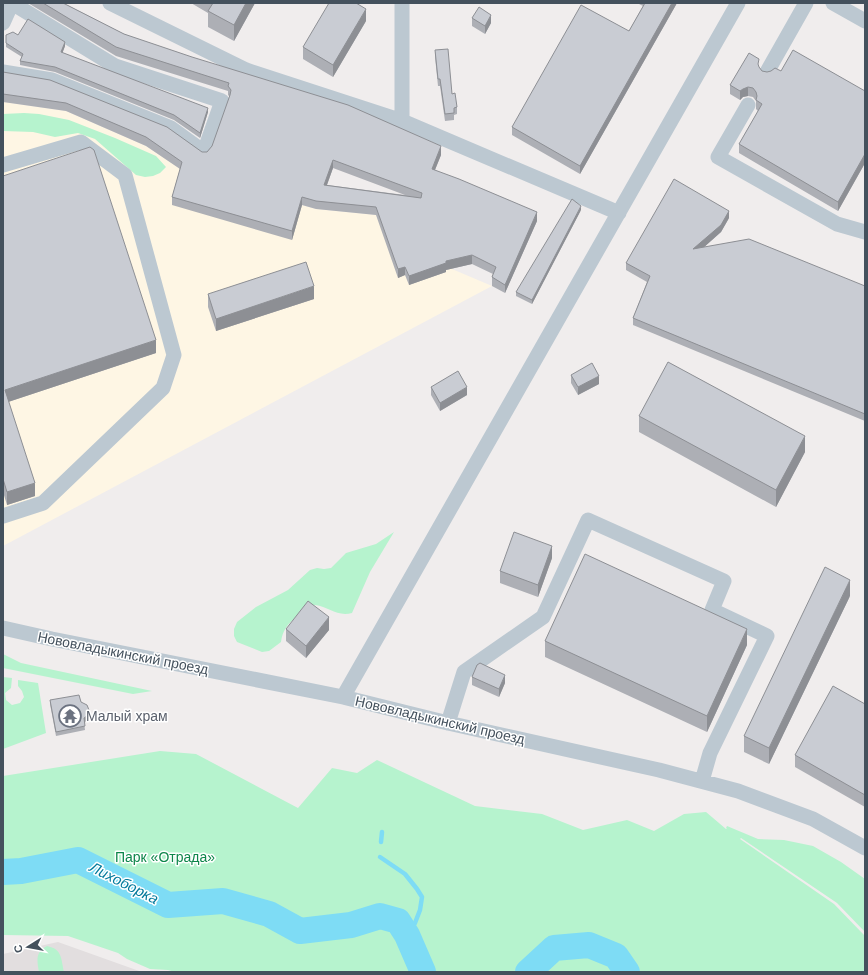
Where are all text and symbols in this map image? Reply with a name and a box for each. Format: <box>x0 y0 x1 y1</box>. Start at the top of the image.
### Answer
street label: Нововладыкинский проезд <box>36 629 210 677</box>
street label: Нововладыкинский проезд <box>354 693 526 747</box>
temple icon: Малый храм <box>57 703 83 729</box>
place label: Малый храм <box>86 708 168 724</box>
park label: Парк «Отрада» <box>115 849 215 865</box>
water label: Лихоборка <box>86 858 161 907</box>
north arrow <box>8 927 48 967</box>
text: С <box>12 944 25 954</box>

